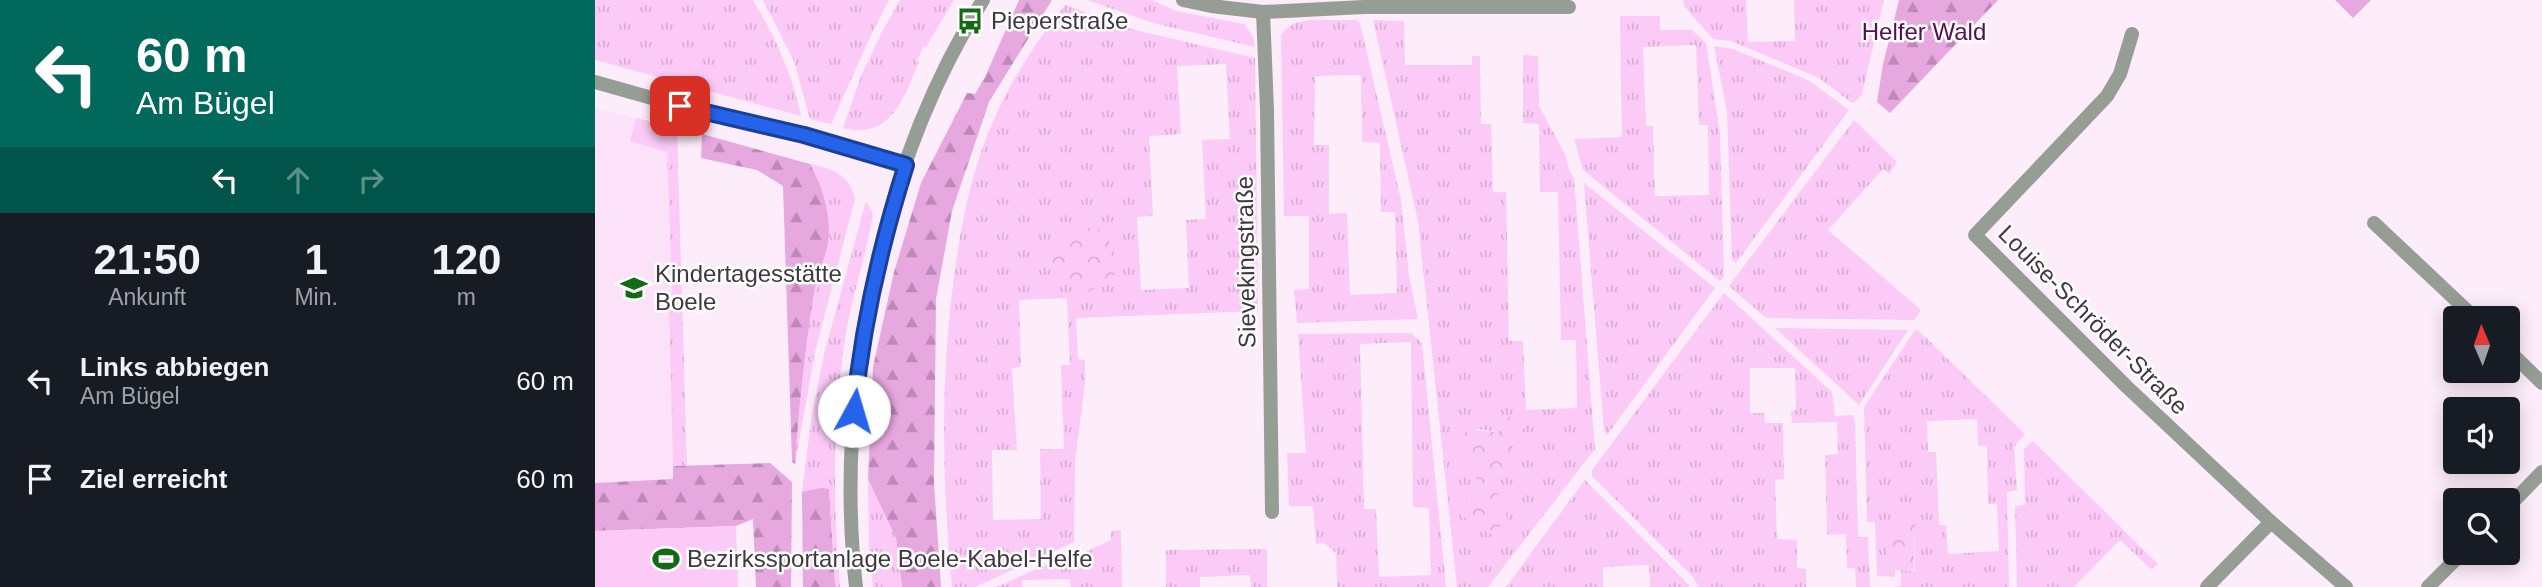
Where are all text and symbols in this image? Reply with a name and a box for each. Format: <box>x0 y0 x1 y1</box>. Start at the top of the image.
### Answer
bus stop icon: Pieperstraße <box>955 6 985 36</box>
place label: Pieperstraße <box>991 7 1128 34</box>
park label: Helfer Wald <box>1862 18 1986 45</box>
icon: left <box>21 28 112 119</box>
text: 60 m <box>136 28 248 82</box>
pin <box>650 76 710 136</box>
text: Am Bügel <box>136 85 275 121</box>
icon: arrive <box>661 87 699 125</box>
icon: left <box>206 161 244 199</box>
icon: ahead <box>279 161 317 199</box>
icon: right <box>352 161 390 199</box>
street label: Sievekingstraße <box>1231 176 1260 348</box>
street label: Louise-Schröder-Straße <box>1993 220 2193 420</box>
text: 21:50 <box>94 236 201 283</box>
text: 1 <box>304 236 328 283</box>
text: 120 <box>431 236 501 283</box>
place label: Kindertagesstätte Boele <box>655 260 842 315</box>
school or university icon: Kindertagesstätte Boele <box>619 273 649 303</box>
text: Ankunft <box>108 284 186 310</box>
text: Min. <box>294 284 338 310</box>
text: m <box>457 284 476 310</box>
north arrow <box>2443 306 2520 383</box>
map controls <box>2443 306 2520 565</box>
text: Links abbiegen <box>80 352 269 382</box>
icon: left <box>21 362 59 400</box>
text: 60 m <box>516 366 574 396</box>
position arrow <box>817 374 891 448</box>
text: Am Bügel <box>80 383 180 409</box>
button: sound <box>2443 397 2520 474</box>
icon: arrive <box>21 460 59 498</box>
text: Ziel erreicht <box>80 464 227 494</box>
text: 60 m <box>516 464 574 494</box>
button: search <box>2443 488 2520 565</box>
sports icon: Bezirkssportanlage Boele-Kabel-Helfe <box>651 544 681 574</box>
place label: Bezirkssportanlage Boele-Kabel-Helfe <box>687 545 1093 572</box>

